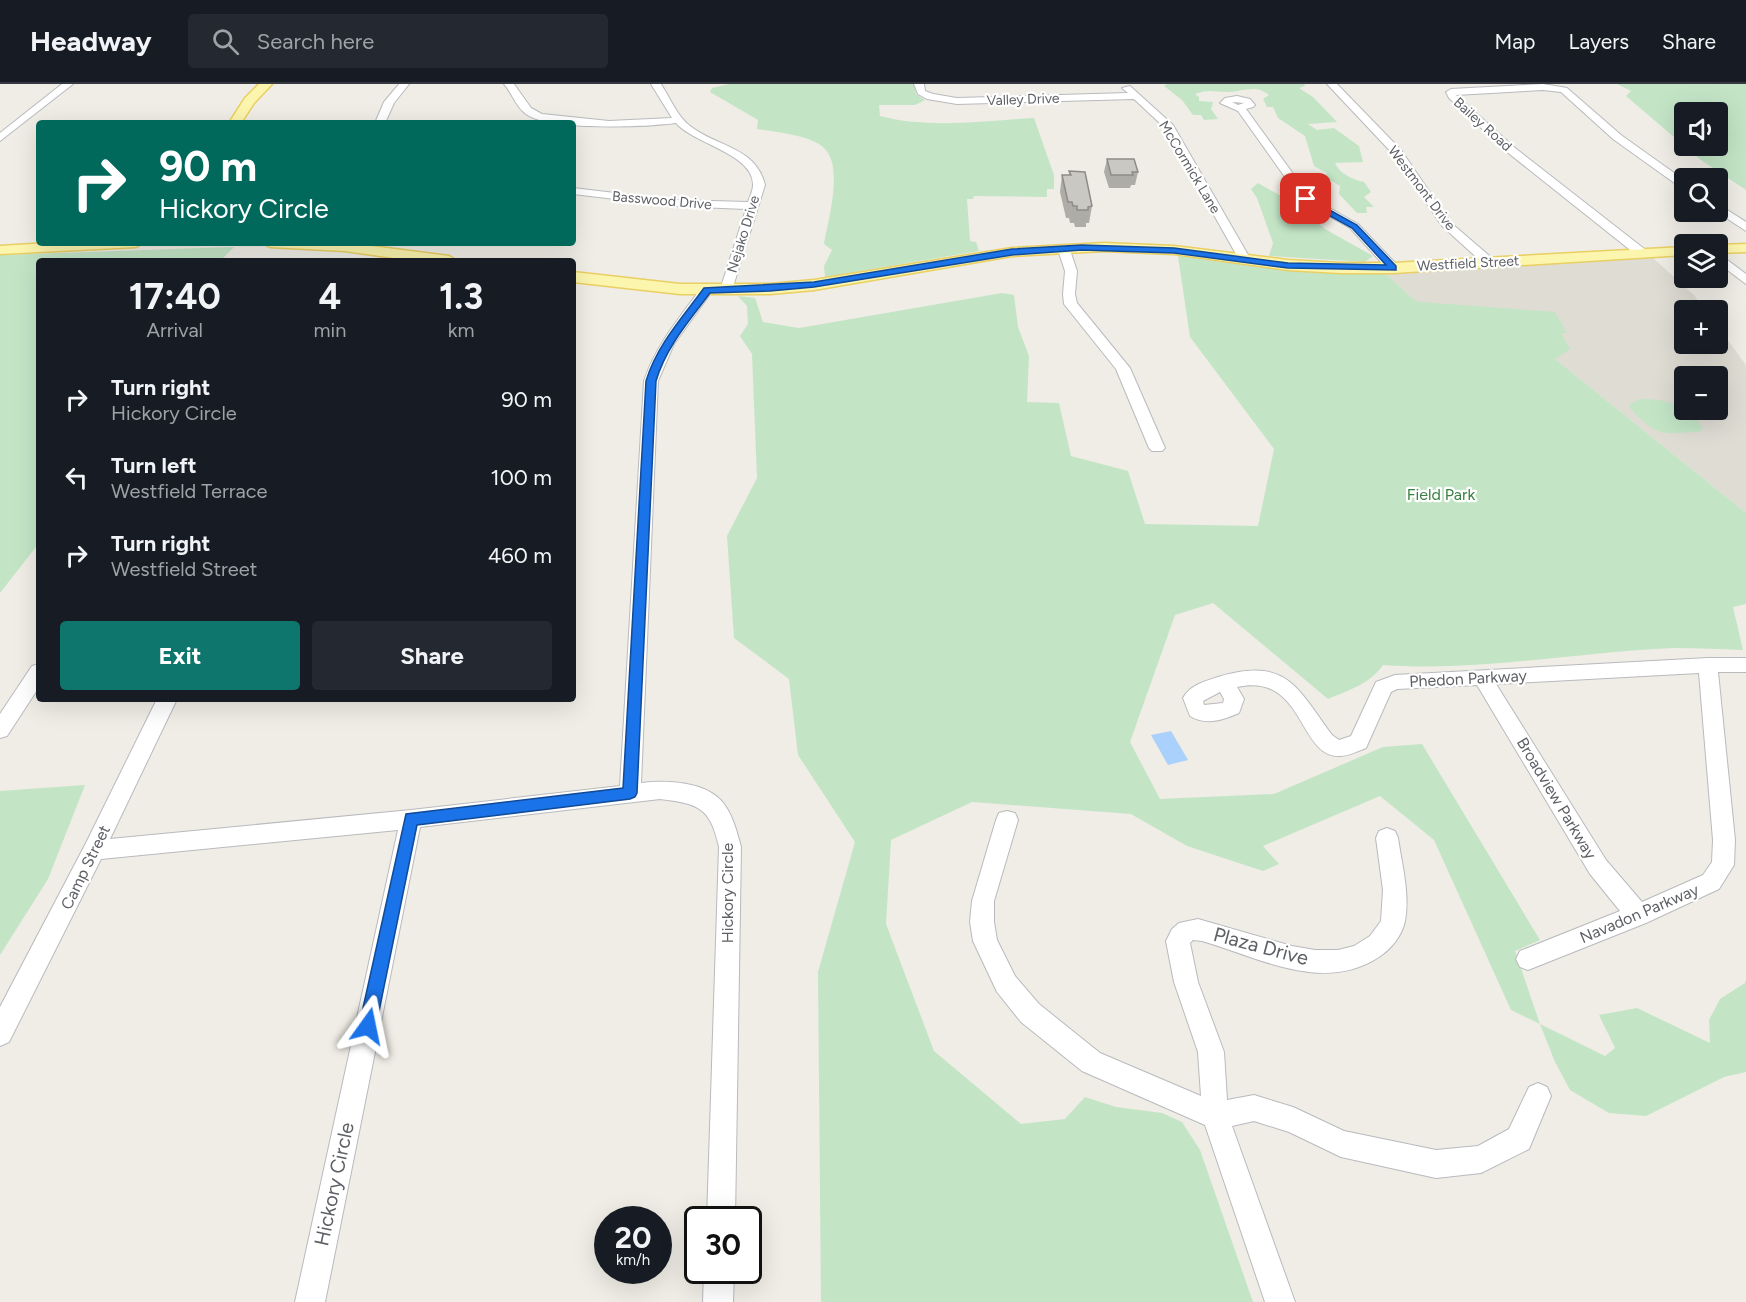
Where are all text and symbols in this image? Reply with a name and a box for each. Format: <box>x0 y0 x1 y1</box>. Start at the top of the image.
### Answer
search box <box>188 14 608 68</box>
text: Headway <box>30 24 152 58</box>
icon: search <box>209 25 242 58</box>
text: Search here <box>257 28 374 55</box>
text: Map <box>1495 29 1535 54</box>
text: Layers <box>1568 29 1629 54</box>
text: Share <box>1662 29 1716 54</box>
street label: Valley Drive <box>986 90 1060 109</box>
street label: Bailey Road <box>1450 94 1515 155</box>
map controls <box>1674 102 1728 420</box>
button: sound <box>1674 102 1728 156</box>
street label: McCormick Lane <box>1155 118 1224 217</box>
text: 90 m <box>159 141 257 192</box>
street label: Westmont Drive <box>1384 143 1459 234</box>
icon: right <box>60 144 138 222</box>
button: search <box>1674 168 1728 222</box>
pin <box>1280 173 1331 224</box>
icon: arrive <box>1289 182 1322 215</box>
street label: Basswood Drive <box>611 188 713 213</box>
text: Hickory Circle <box>159 192 329 225</box>
street label: Nejako Drive <box>724 193 763 275</box>
button: layers <box>1674 234 1728 288</box>
street label: Westfield Street <box>1416 252 1520 275</box>
text: 17:40 <box>129 275 221 318</box>
text: 4 <box>319 275 341 318</box>
text: 1.3 <box>439 275 483 318</box>
button: + <box>1674 300 1728 354</box>
text: Arrival <box>147 318 203 342</box>
text: min <box>314 318 346 342</box>
text: km <box>448 318 475 342</box>
button: − <box>1674 366 1728 420</box>
text: Turn right <box>111 374 210 401</box>
icon: right <box>60 383 93 416</box>
text: 90 m <box>501 386 552 413</box>
text: Hickory Circle <box>111 401 237 425</box>
text: Turn left <box>111 452 197 479</box>
icon: left <box>60 461 93 494</box>
text: 100 m <box>491 464 552 491</box>
text: Westfield Terrace <box>111 479 267 503</box>
park label: Field Park <box>1407 485 1475 504</box>
text: Turn right <box>111 530 210 557</box>
icon: right <box>60 539 93 572</box>
text: 460 m <box>488 542 552 569</box>
text: Westfield Street <box>111 557 257 581</box>
button: Exit <box>60 621 300 690</box>
button: Share <box>312 621 552 690</box>
street label: Phedon Parkway <box>1409 666 1528 691</box>
street label: Broadview Parkway <box>1513 734 1601 863</box>
street label: Camp Street <box>57 822 114 913</box>
street label: Hickory Circle <box>718 842 737 943</box>
street label: Navadon Parkway <box>1577 880 1702 947</box>
street label: Plaza Drive <box>1211 922 1311 970</box>
position arrow <box>336 994 400 1058</box>
street label: Hickory Circle <box>309 1120 359 1248</box>
speed limit sign: 30 <box>684 1206 762 1284</box>
text: 20 <box>615 1219 651 1256</box>
text: km/h <box>616 1251 650 1269</box>

